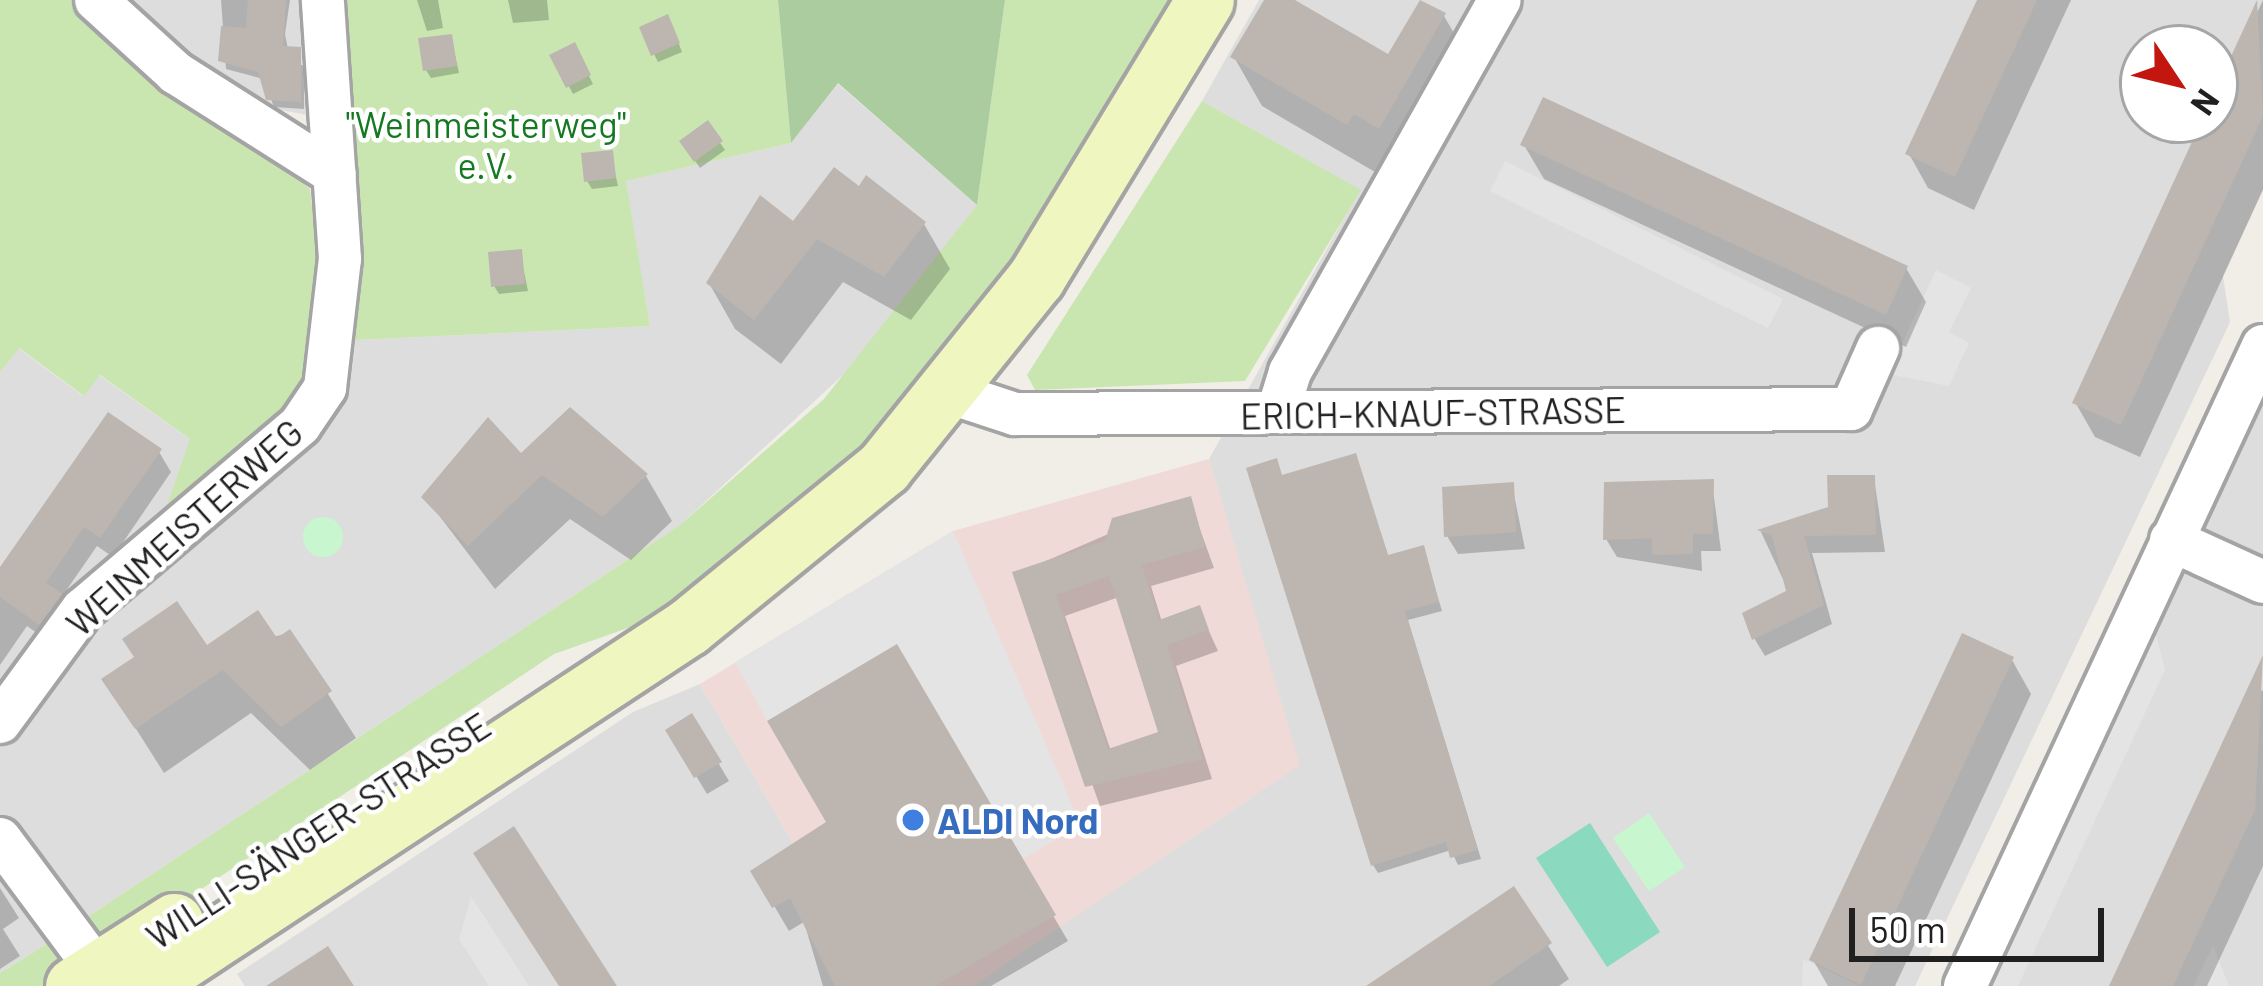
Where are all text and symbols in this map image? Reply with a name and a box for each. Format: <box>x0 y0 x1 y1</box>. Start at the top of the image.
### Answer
north arrow <box>2119 24 2239 144</box>
text: N <box>2183 82 2229 123</box>
park label: "Weinmeisterweg" e.V. <box>346 101 626 186</box>
street label: ERICH-KNAUF-STRASSE <box>1240 387 1626 437</box>
street label: WEINMEISTERWEG <box>57 410 311 644</box>
street label: WILLI-SÄNGER-STRASSE <box>138 703 498 957</box>
place label: ALDI Nord <box>937 798 1098 842</box>
marker: ALDI Nord <box>900 807 926 833</box>
scale bar <box>1855 884 2110 958</box>
text: 50 m <box>1870 907 1946 950</box>

